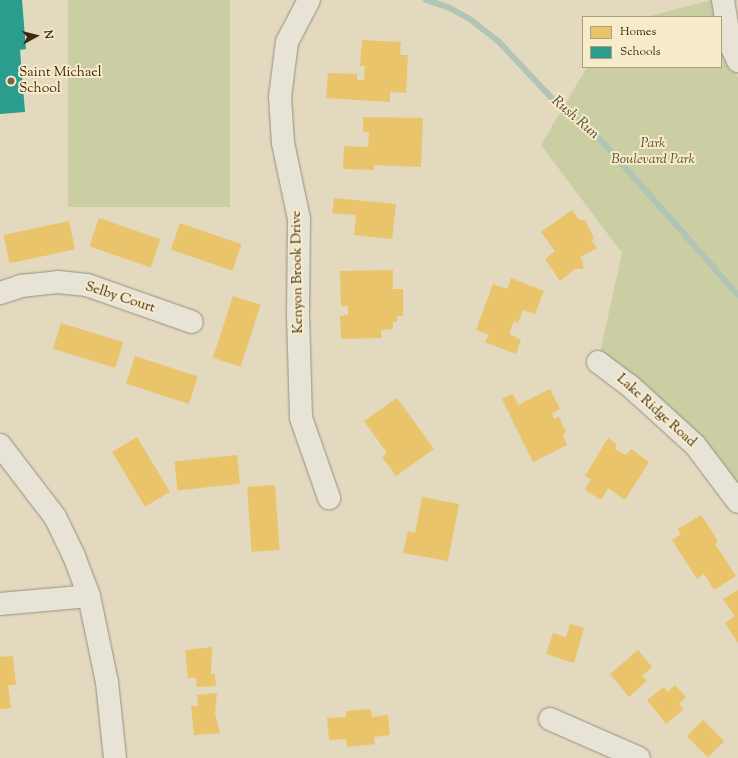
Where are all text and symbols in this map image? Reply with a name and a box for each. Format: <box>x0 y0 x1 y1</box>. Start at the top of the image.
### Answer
north arrow <box>16 16 56 56</box>
legend <box>582 16 722 68</box>
text: Homes <box>620 23 656 41</box>
text: N <box>39 29 56 40</box>
text: Schools <box>620 43 661 61</box>
place label: Saint Michael School <box>19 65 102 98</box>
marker: Saint Michael School <box>6 76 16 86</box>
water label: Rush Run <box>547 92 603 144</box>
park label: Park Boulevard Park <box>611 136 695 168</box>
street label: Kenyon Brook Drive <box>289 210 307 334</box>
street label: Selby Court <box>83 279 157 317</box>
street label: Lake Ridge Road <box>613 371 699 451</box>

